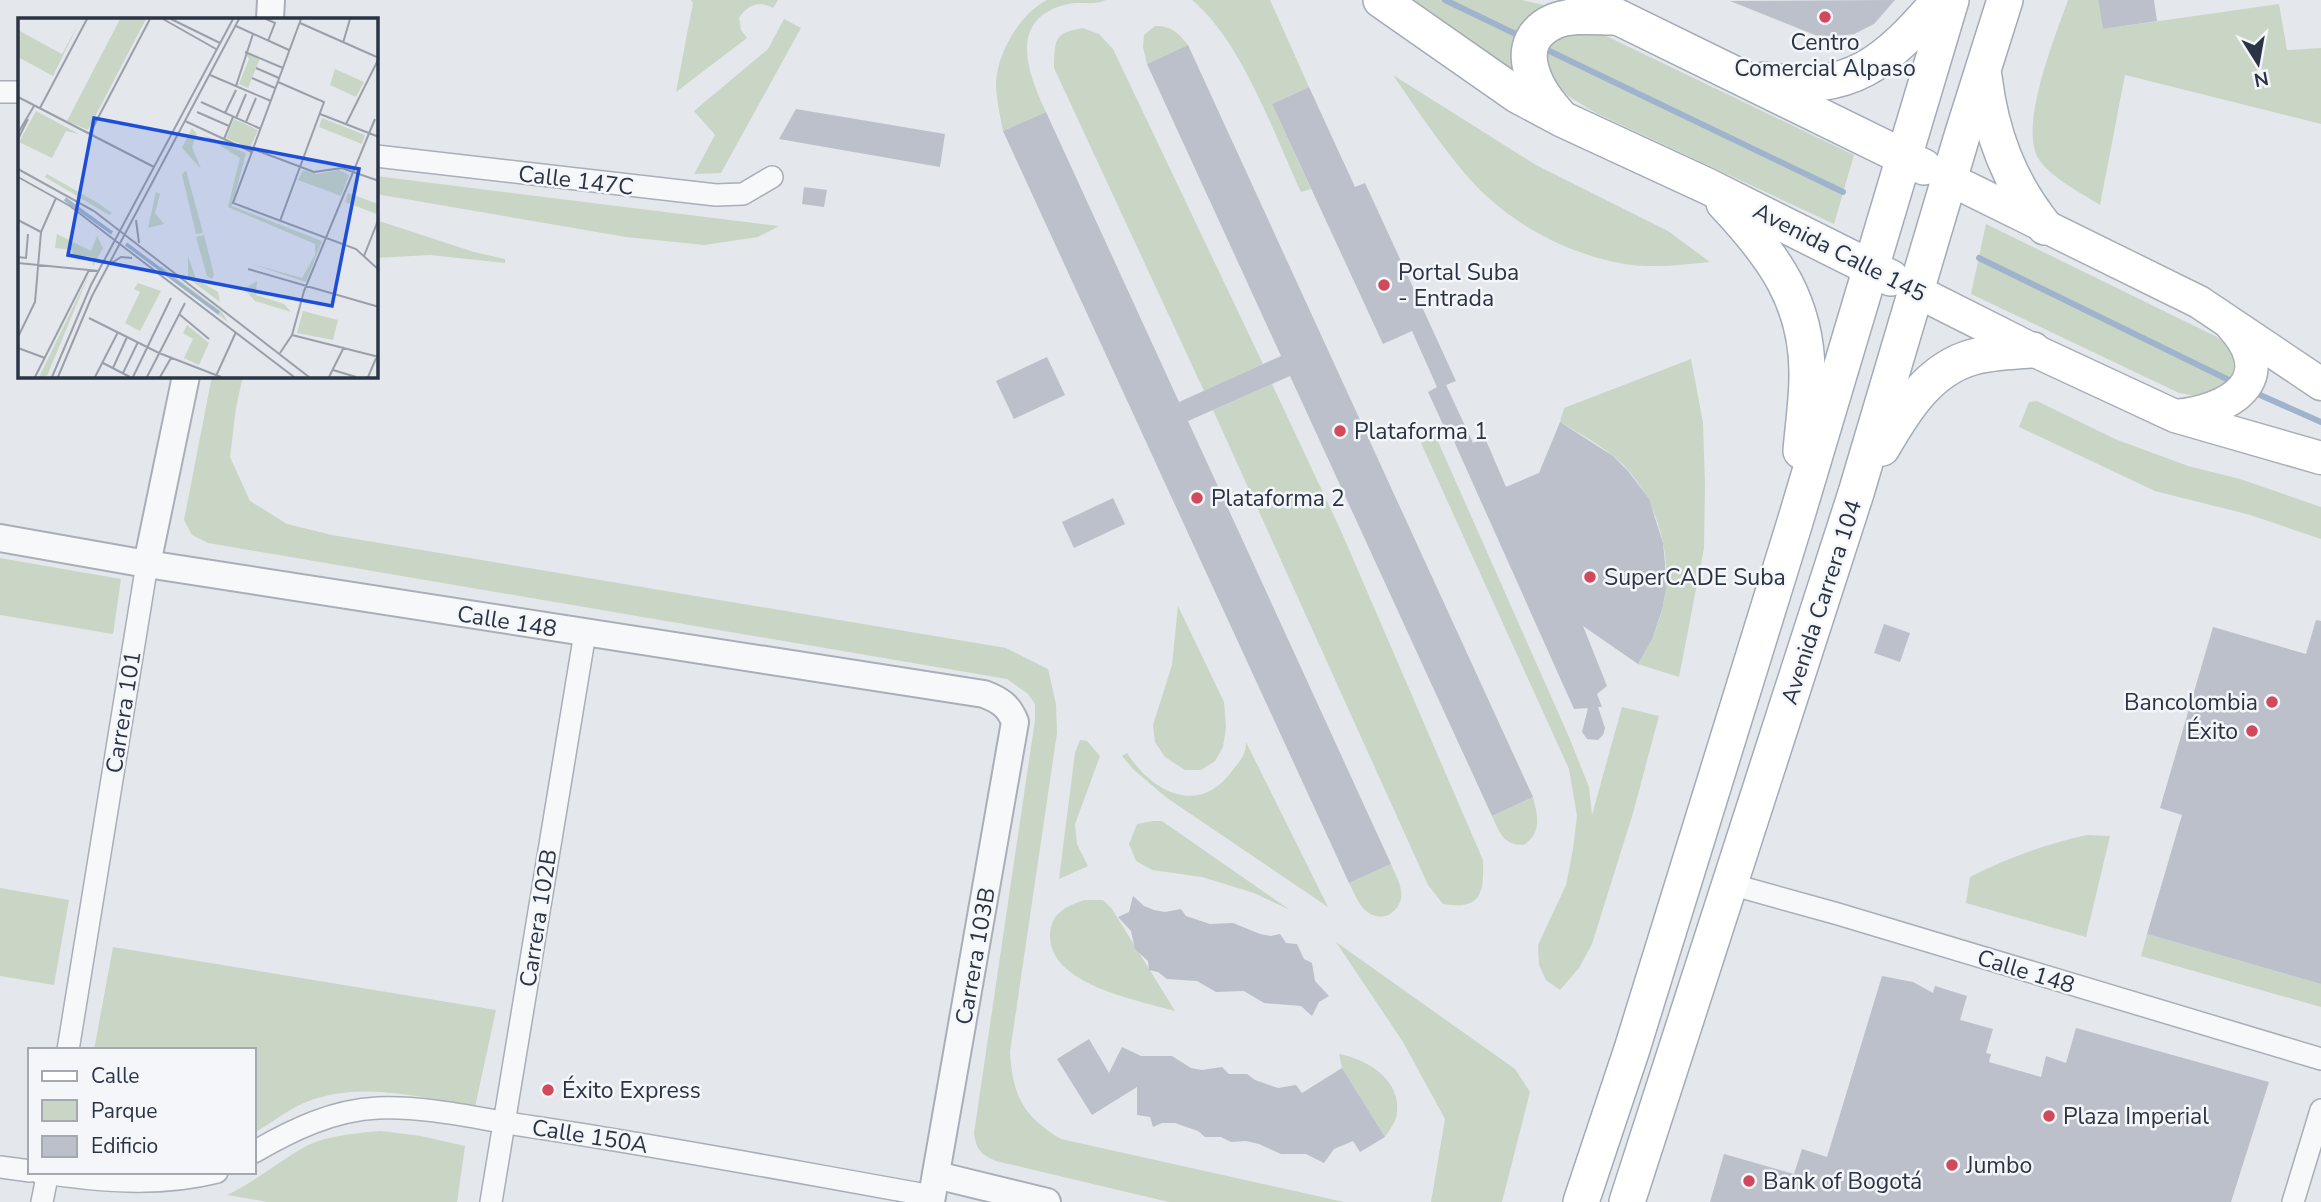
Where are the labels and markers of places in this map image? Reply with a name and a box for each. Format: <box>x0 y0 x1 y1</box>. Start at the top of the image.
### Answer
marker: Centro Comercial Alpaso <box>1817 9 1833 25</box>
place label: Centro Comercial Alpaso <box>1734 27 1916 84</box>
place label: Portal Suba - Entrada <box>1398 257 1519 314</box>
marker: Portal Suba - Entrada <box>1376 277 1392 293</box>
place label: Plataforma 1 <box>1354 416 1488 447</box>
marker: Plataforma 1 <box>1332 423 1348 439</box>
place label: Plataforma 2 <box>1211 483 1345 514</box>
marker: Plataforma 2 <box>1189 490 1205 506</box>
place label: SuperCADE Suba <box>1604 562 1786 593</box>
marker: SuperCADE Suba <box>1582 569 1598 585</box>
place label: Bancolombia <box>2124 687 2258 718</box>
marker: Bancolombia <box>2264 694 2280 710</box>
place label: Éxito <box>2186 716 2238 747</box>
marker: Éxito <box>2244 723 2260 739</box>
place label: Éxito Express <box>562 1075 701 1106</box>
marker: Éxito Express <box>540 1082 556 1098</box>
place label: Plaza Imperial <box>2063 1101 2209 1132</box>
marker: Plaza Imperial <box>2041 1108 2057 1124</box>
place label: Jumbo <box>1965 1150 2032 1181</box>
marker: Jumbo <box>1944 1157 1960 1173</box>
place label: Bank of Bogotá <box>1763 1166 1922 1197</box>
marker: Bank of Bogotá <box>1741 1173 1757 1189</box>

